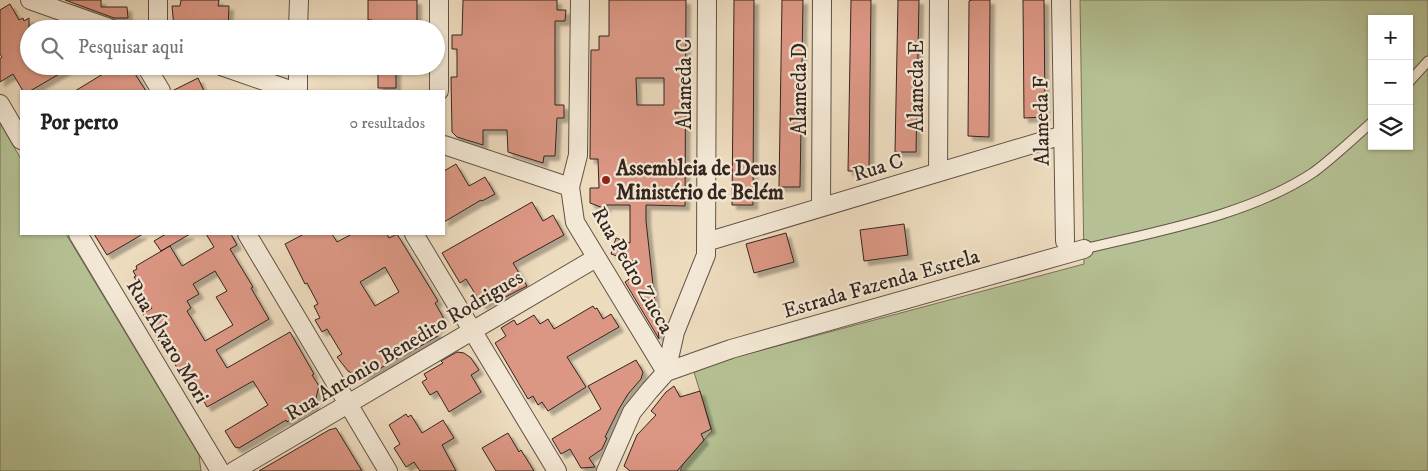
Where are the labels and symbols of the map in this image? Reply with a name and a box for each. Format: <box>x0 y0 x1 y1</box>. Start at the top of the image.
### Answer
street label: Alameda C <box>672 39 698 129</box>
street label: Alameda E <box>904 40 930 132</box>
street label: Alameda D <box>787 43 813 135</box>
street label: Alameda F <box>1028 76 1056 166</box>
street label: Rua C <box>850 148 907 188</box>
place label: Assembleia de Deus Ministério de Belém <box>615 156 784 206</box>
marker: Assembleia de Deus Ministério de Belém <box>600 174 612 186</box>
street label: Rua Pedro Zucca <box>585 203 679 338</box>
street label: Estrada Fazenda Estrela <box>780 243 983 324</box>
street label: Rua Antonio Benedito Rodrigues <box>281 265 528 427</box>
street label: Rua Álvaro Mori <box>120 274 216 408</box>

